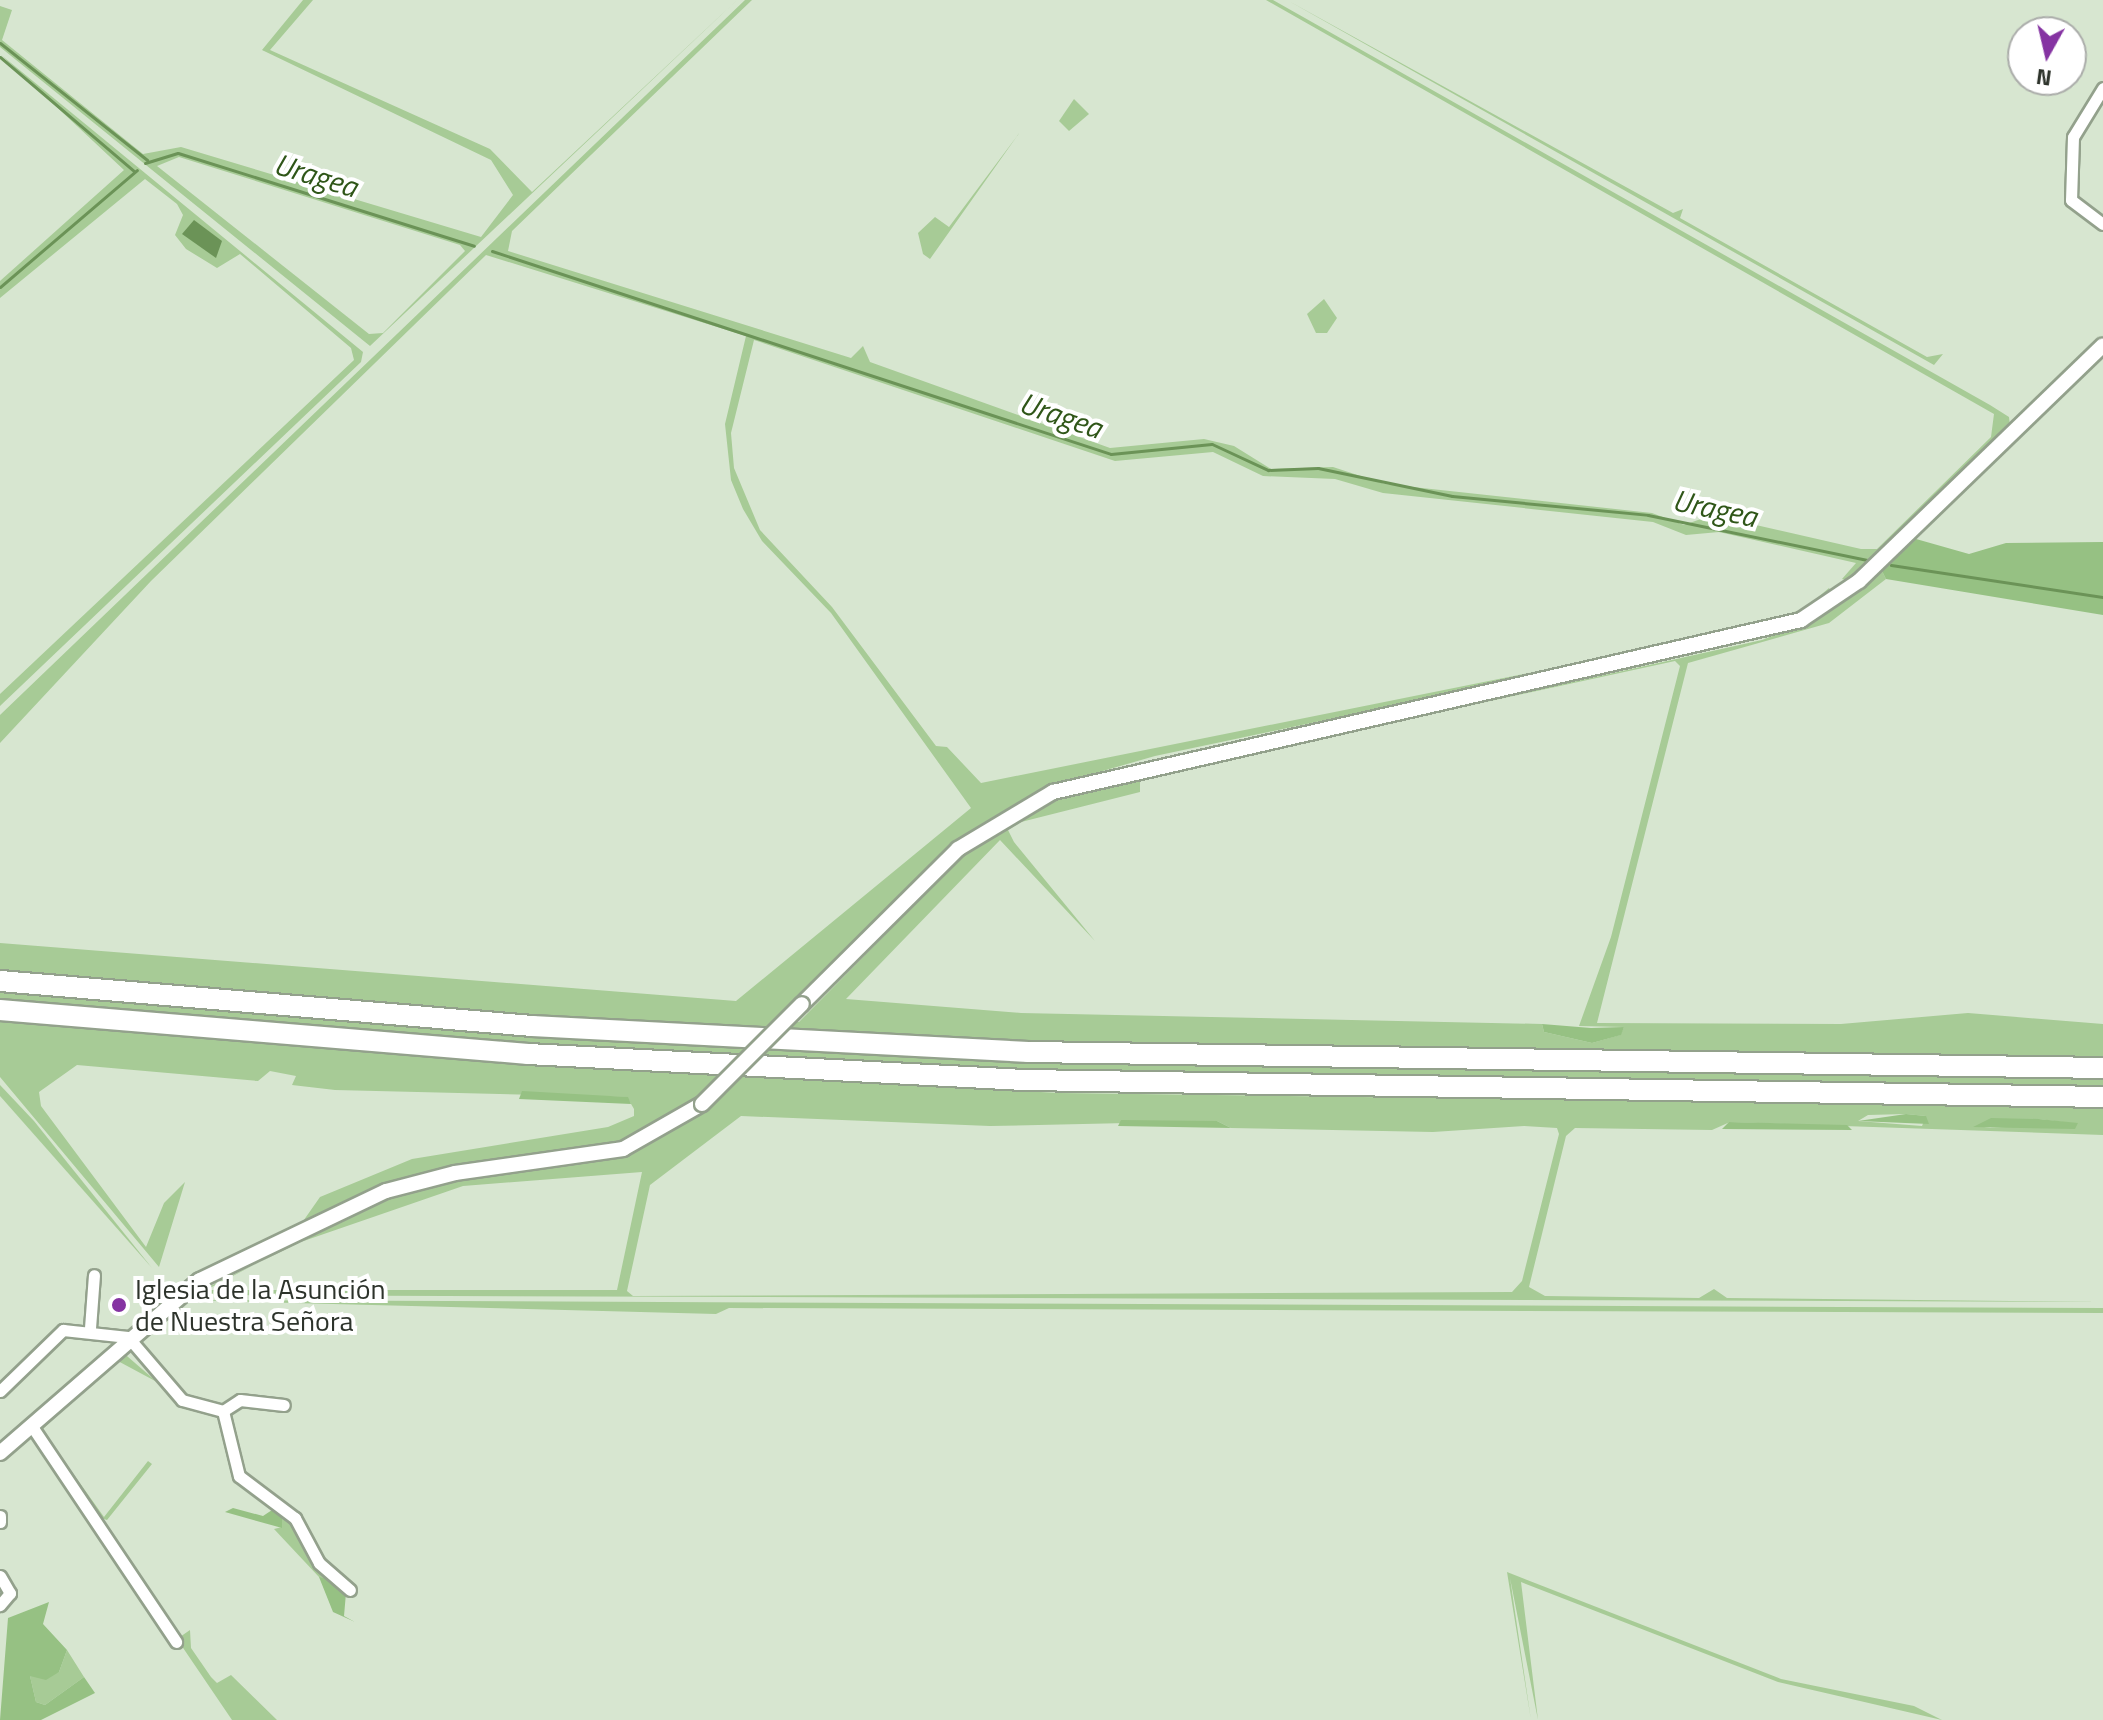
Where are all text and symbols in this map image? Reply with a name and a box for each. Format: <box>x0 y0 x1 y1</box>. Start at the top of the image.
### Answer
north arrow <box>2007 16 2087 96</box>
text: N <box>2034 60 2054 96</box>
water label: Uragea <box>270 145 362 205</box>
water label: Uragea <box>1015 384 1107 446</box>
water label: Uragea <box>1670 482 1760 534</box>
place label: Iglesia de la Asunción de Nuestra Señora <box>135 1272 385 1338</box>
marker: Iglesia de la Asunción de Nuestra Señora <box>110 1296 128 1314</box>

